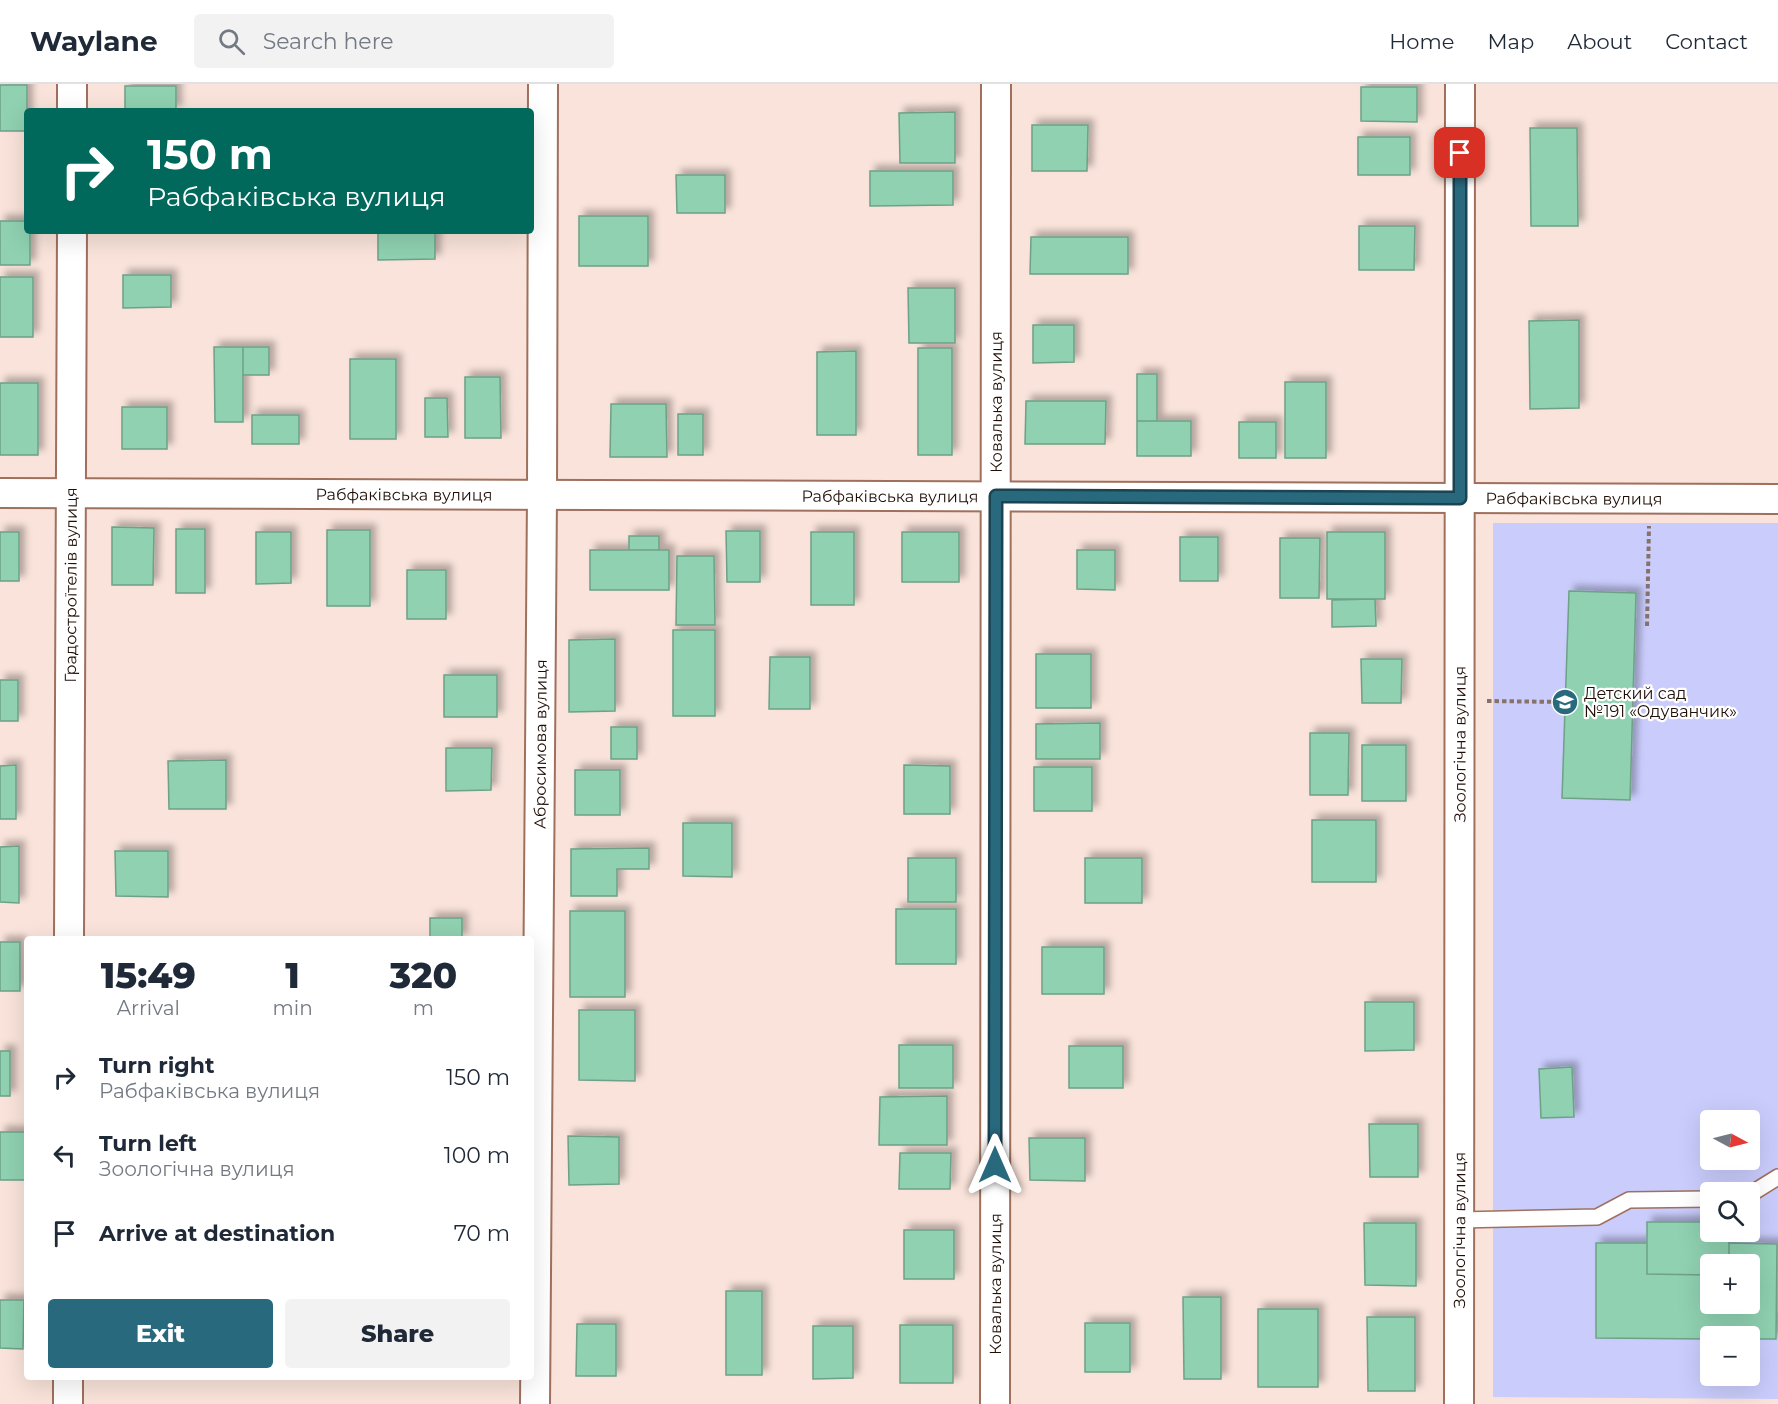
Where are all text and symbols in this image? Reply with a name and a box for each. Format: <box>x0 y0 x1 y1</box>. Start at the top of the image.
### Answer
search box <box>194 14 614 68</box>
text: Waylane <box>30 24 158 58</box>
icon: search <box>215 25 248 58</box>
text: Search here <box>263 28 393 55</box>
text: Home <box>1389 29 1454 54</box>
text: Map <box>1487 29 1534 54</box>
text: About <box>1567 29 1632 54</box>
text: Contact <box>1665 29 1748 54</box>
pin <box>1434 127 1485 178</box>
text: 150 m <box>147 128 273 180</box>
icon: right <box>48 132 126 210</box>
icon: arrive <box>1443 136 1476 169</box>
text: Рабфаківська вулиця <box>147 180 446 213</box>
street label: Ковалька вулиця <box>987 331 1006 473</box>
street label: Рабфаківська вулиця <box>315 485 493 505</box>
street label: Градостроїтелiв вулиця <box>61 487 81 683</box>
street label: Рабфаківська вулиця <box>801 487 979 506</box>
street label: Рабфаківська вулиця <box>1485 489 1663 509</box>
street label: Абросимова вулиця <box>530 659 551 829</box>
street label: Зоологічна вулиця <box>1450 666 1470 822</box>
place label: Детский сад №191 «Одуванчик» <box>1584 684 1737 721</box>
school or university icon: Детский сад №191 «Одуванчик» <box>1550 687 1580 717</box>
text: 15:49 <box>101 953 196 997</box>
text: 1 <box>285 953 300 997</box>
text: 320 <box>389 953 457 997</box>
text: Arrival <box>117 996 180 1020</box>
text: min <box>273 996 313 1020</box>
text: m <box>413 996 434 1020</box>
text: Turn right <box>99 1052 214 1079</box>
icon: right <box>48 1061 81 1094</box>
text: 150 m <box>446 1064 510 1091</box>
text: Рабфаківська вулиця <box>99 1079 320 1103</box>
north arrow <box>1700 1110 1760 1170</box>
map controls <box>1700 1110 1760 1386</box>
text: Turn left <box>99 1130 197 1157</box>
position arrow <box>963 1133 1027 1197</box>
icon: left <box>48 1139 81 1172</box>
text: 100 m <box>444 1142 510 1169</box>
street label: Зоологічна вулиця <box>1450 1152 1469 1308</box>
text: Зоологічна вулиця <box>99 1157 295 1181</box>
button: search <box>1700 1182 1760 1242</box>
street label: Ковалька вулиця <box>986 1213 1005 1355</box>
icon: arrive <box>48 1217 81 1250</box>
text: Arrive at destination <box>99 1220 335 1247</box>
text: 70 m <box>454 1220 510 1247</box>
button: + <box>1700 1254 1760 1314</box>
button: Exit <box>48 1299 273 1368</box>
button: Share <box>285 1299 510 1368</box>
button: − <box>1700 1326 1760 1386</box>

